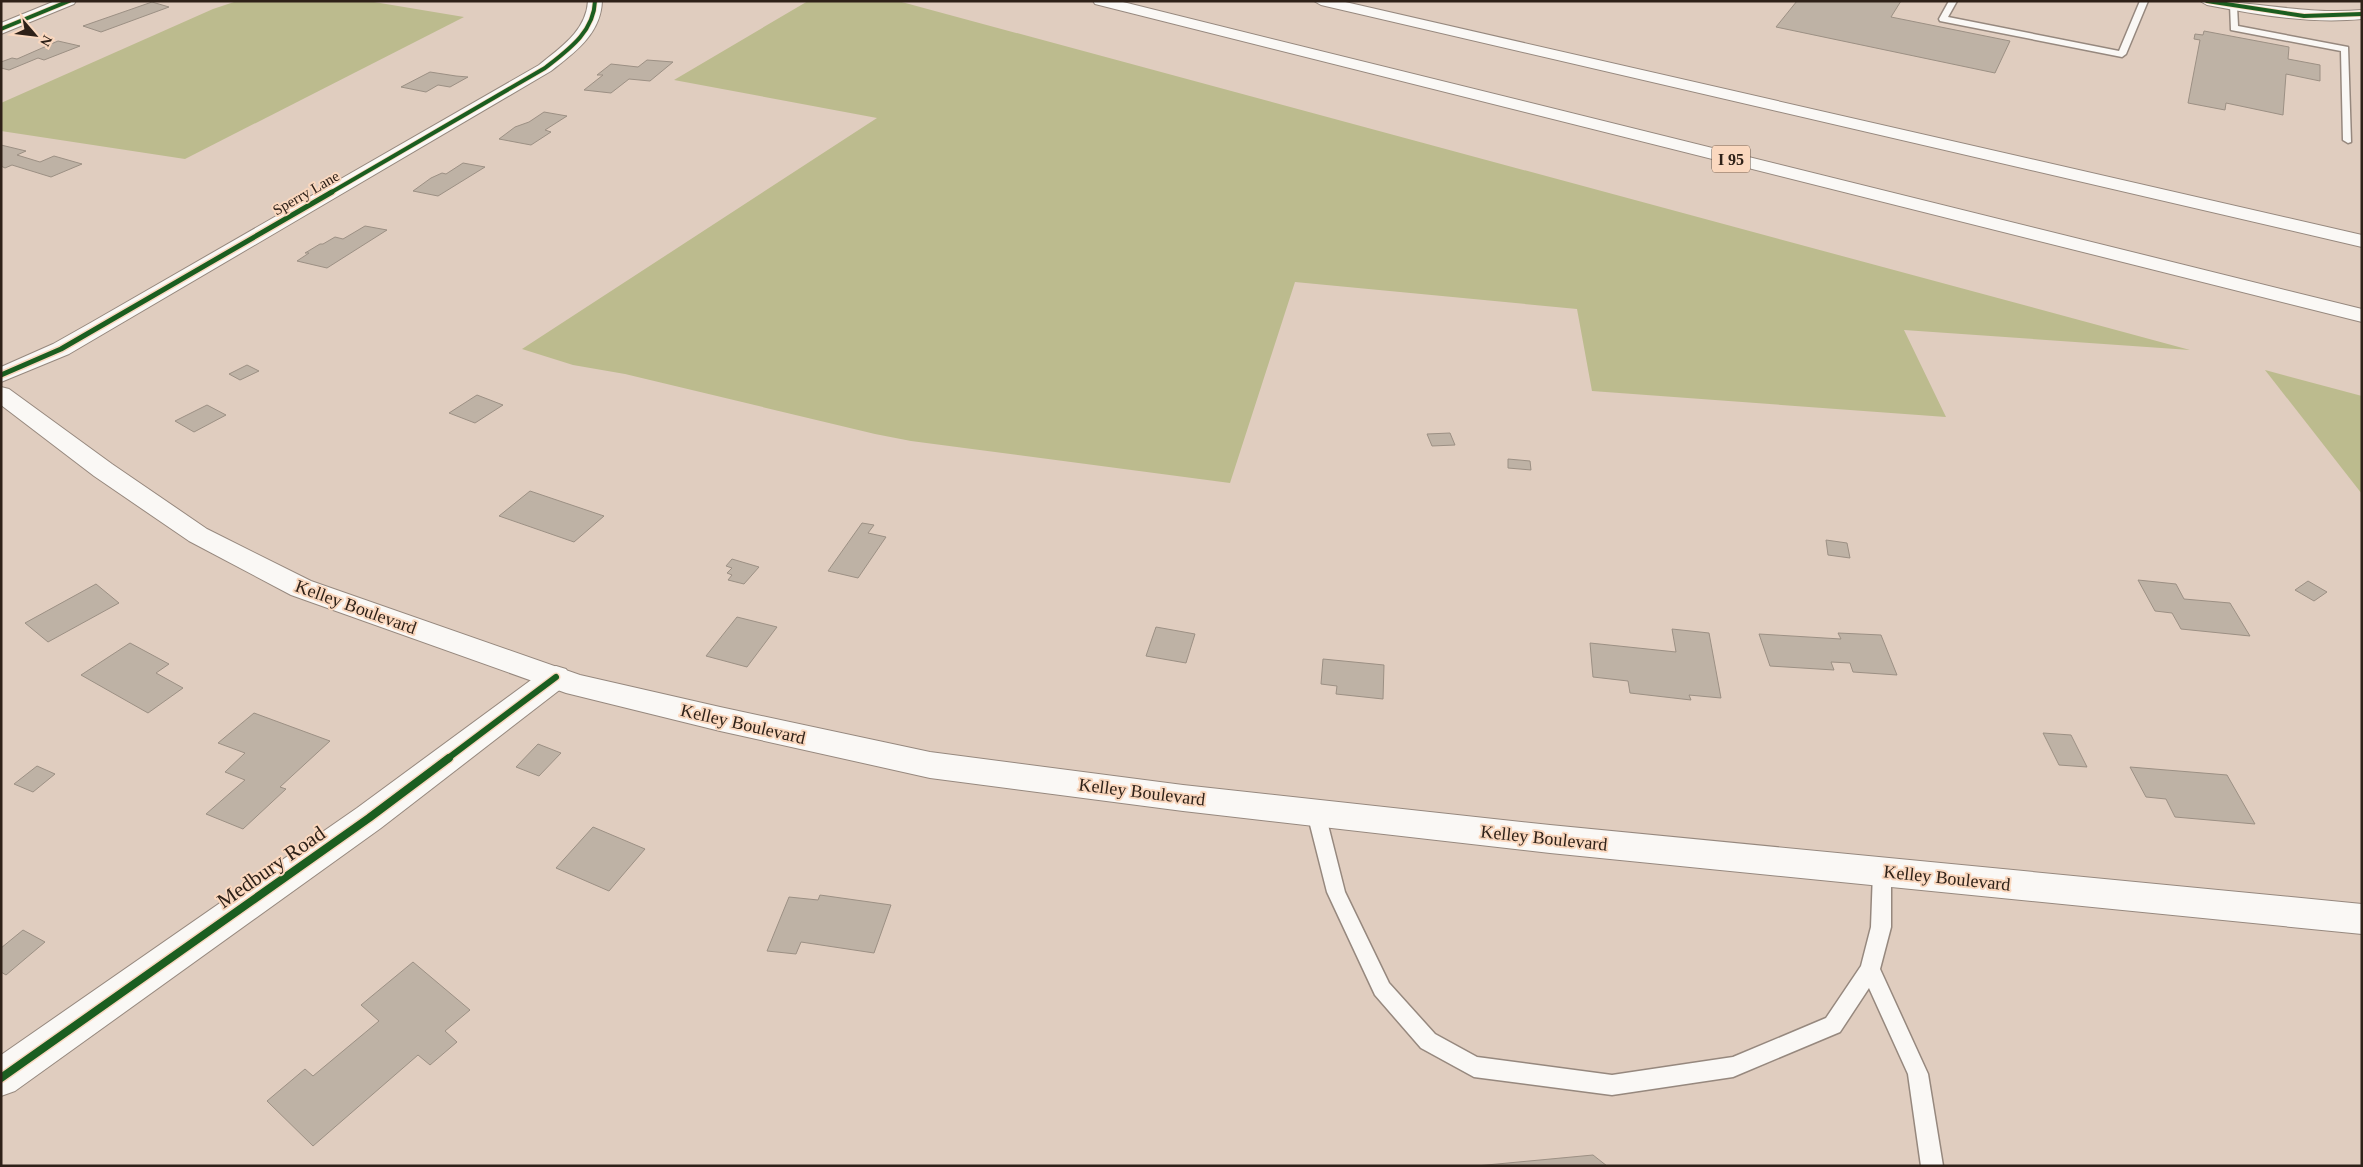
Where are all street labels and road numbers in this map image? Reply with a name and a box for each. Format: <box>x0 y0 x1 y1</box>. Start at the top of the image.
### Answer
road number: I 95 <box>1712 146 1750 172</box>
street label: Sperry Lane <box>270 167 342 218</box>
street label: Kelley Boulevard <box>293 576 419 638</box>
street label: Kelley Boulevard <box>679 700 807 748</box>
street label: Kelley Boulevard <box>1078 774 1206 810</box>
street label: Medbury Road <box>212 821 330 913</box>
street label: Kelley Boulevard <box>1480 821 1608 855</box>
street label: Kelley Boulevard <box>1883 861 2011 895</box>

